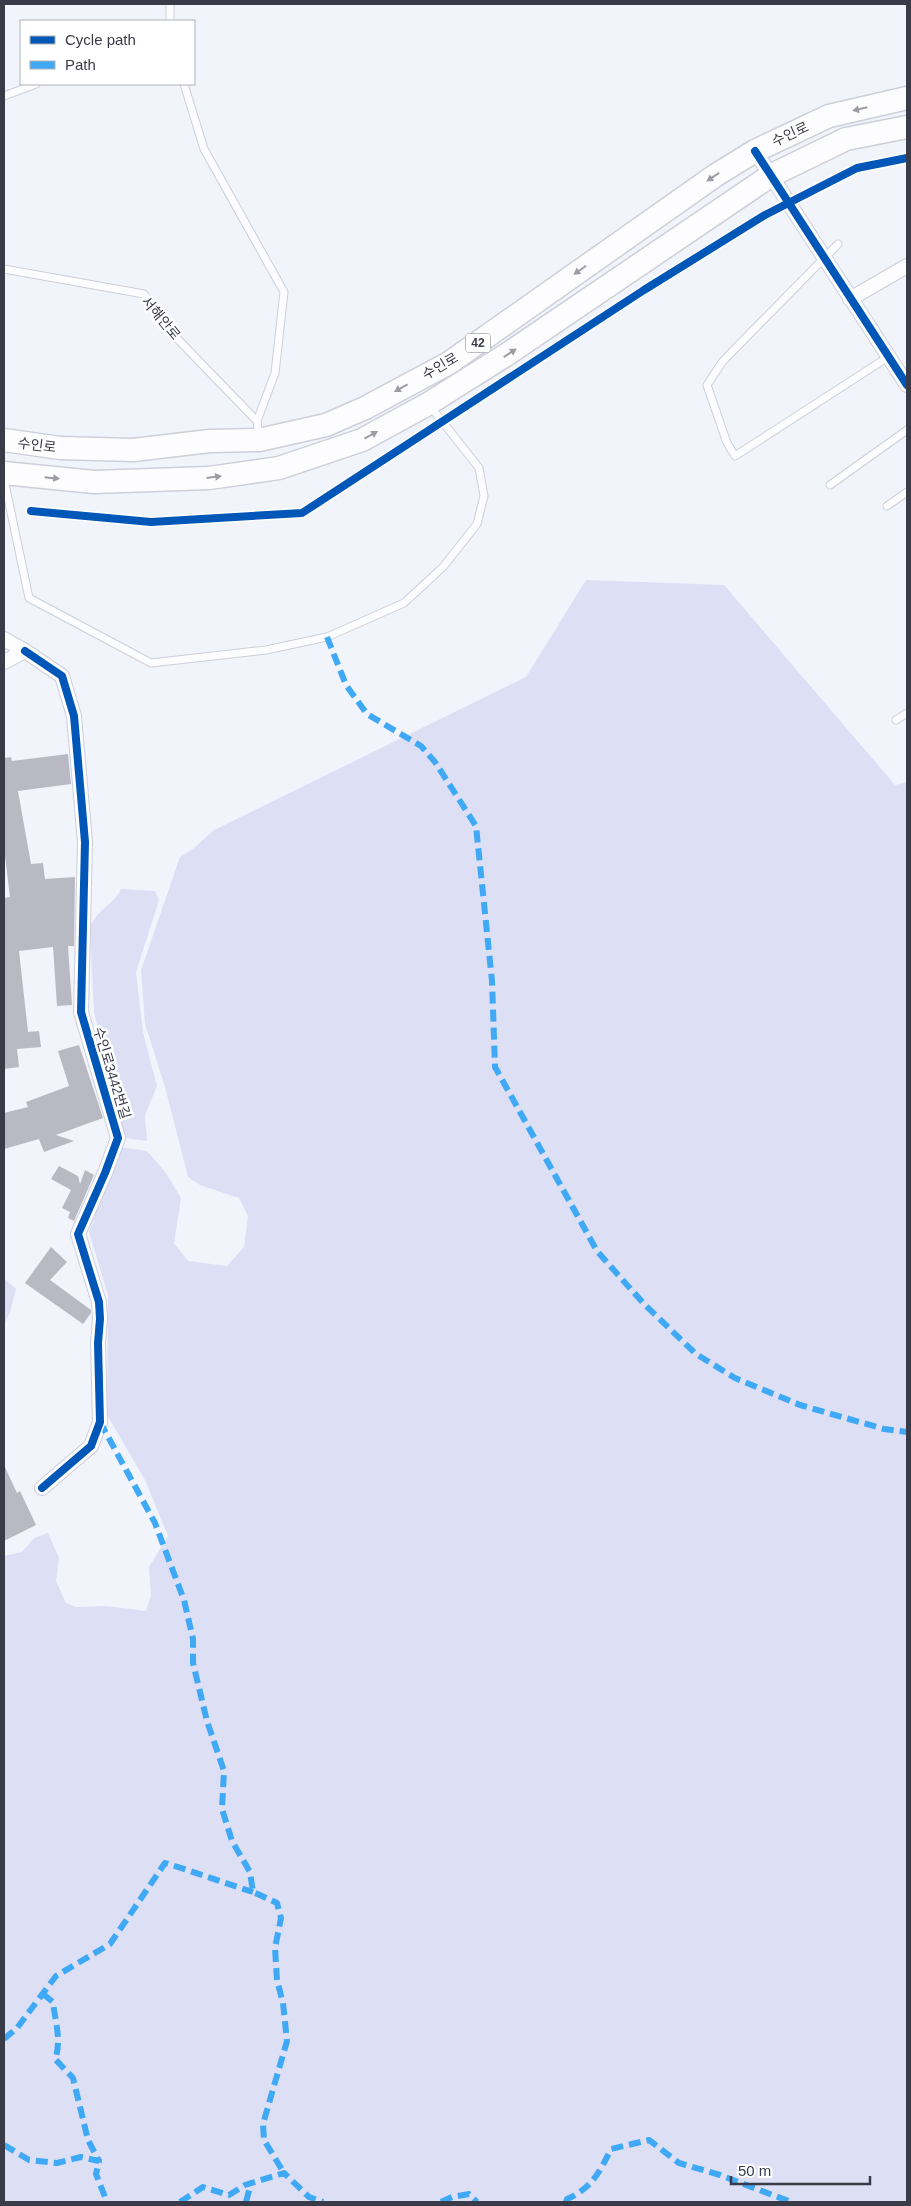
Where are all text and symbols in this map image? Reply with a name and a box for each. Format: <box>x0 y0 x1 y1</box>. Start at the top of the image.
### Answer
legend <box>20 20 195 85</box>
text: Cycle path <box>65 31 136 48</box>
text: Path <box>65 56 96 73</box>
one-way arrow <box>852 105 867 113</box>
street label: 수인로 <box>769 119 811 149</box>
one-way arrow <box>707 172 720 182</box>
one-way arrow <box>573 265 587 275</box>
street label: 서해안로 <box>138 293 184 343</box>
road number: 42 <box>466 333 490 352</box>
one-way arrow <box>504 348 517 357</box>
street label: 수인로 <box>419 349 461 383</box>
one-way arrow <box>394 384 408 393</box>
one-way arrow <box>364 431 377 440</box>
street label: 수인로 <box>17 435 57 455</box>
one-way arrow <box>207 473 223 481</box>
one-way arrow <box>45 474 61 482</box>
street label: 수인로3442번길 <box>90 1025 134 1121</box>
scale bar <box>731 2154 870 2186</box>
text: 50 m <box>738 2162 771 2179</box>

